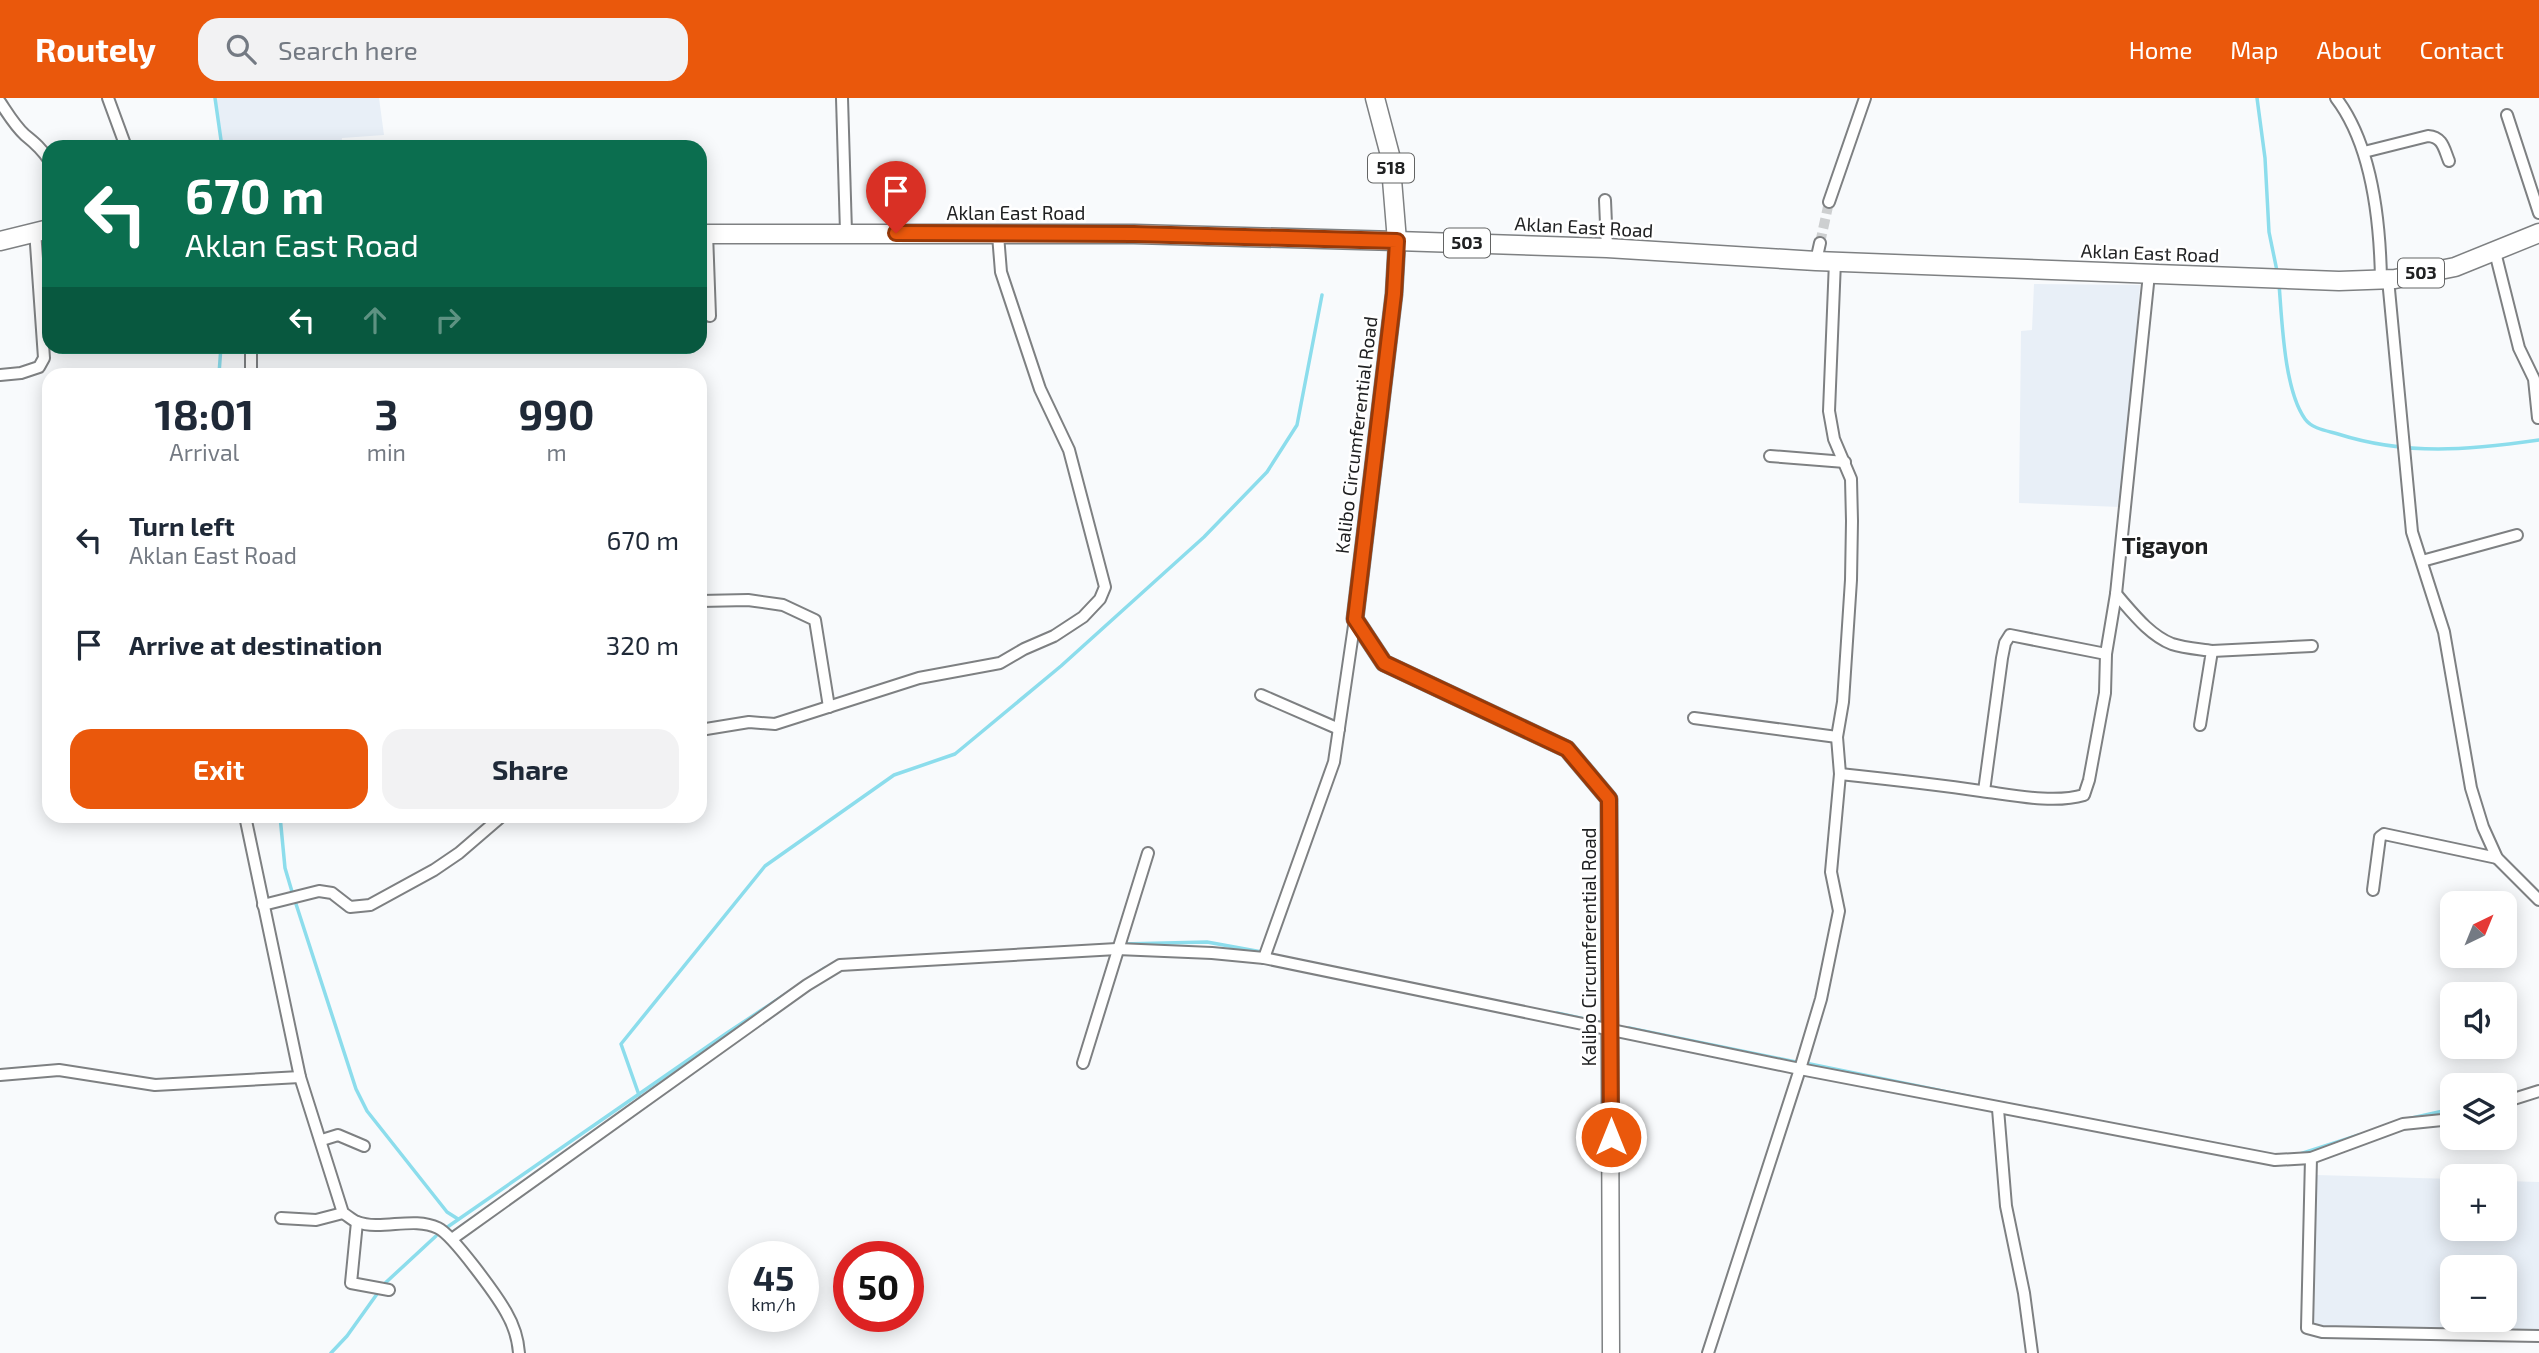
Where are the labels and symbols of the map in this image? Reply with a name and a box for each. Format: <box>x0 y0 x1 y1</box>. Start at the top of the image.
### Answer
road number: 518 <box>1368 154 1414 182</box>
pin <box>866 161 926 233</box>
street label: Aklan East Road <box>947 201 1085 224</box>
street label: Aklan East Road <box>1514 211 1654 242</box>
road number: 503 <box>1444 228 1490 258</box>
street label: Aklan East Road <box>2080 239 2220 266</box>
road number: 503 <box>2398 258 2444 288</box>
street label: Kalibo Circumferential Road <box>1330 315 1381 555</box>
district label: Tigayon <box>2122 531 2208 559</box>
street label: Kalibo Circumferential Road <box>1577 828 1600 1066</box>
north arrow <box>2440 891 2516 968</box>
position arrow <box>1574 1100 1648 1174</box>
speed limit sign: 50 <box>833 1241 924 1332</box>

